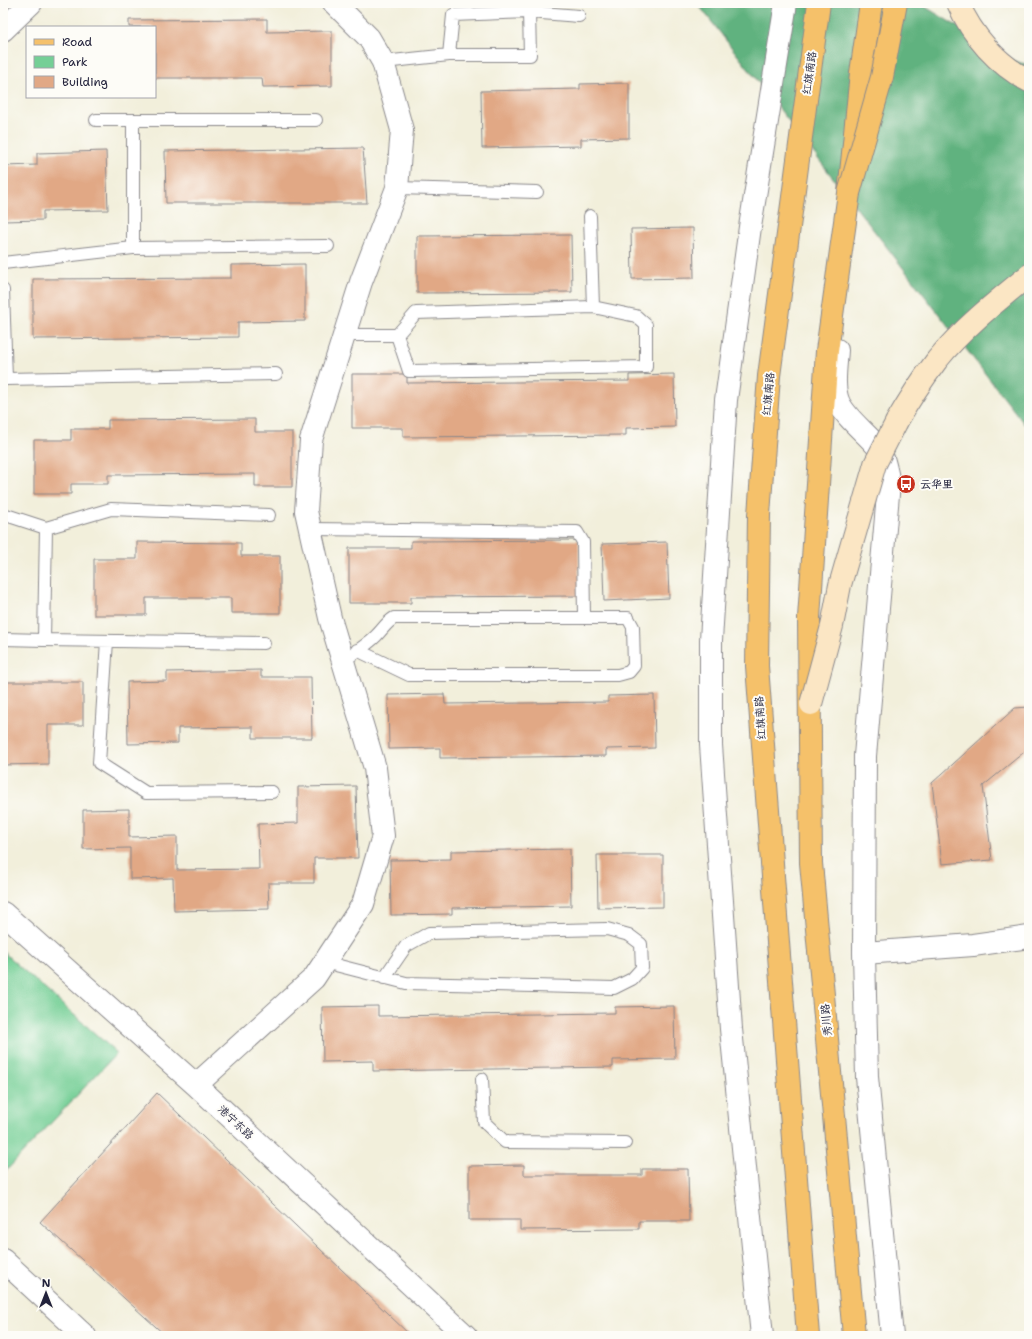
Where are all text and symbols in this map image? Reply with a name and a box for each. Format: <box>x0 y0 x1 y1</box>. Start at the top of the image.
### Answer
legend <box>26 26 156 98</box>
text: Road <box>62 34 93 50</box>
street label: 红旗南路 <box>799 50 820 96</box>
text: Park <box>62 54 88 70</box>
text: Building <box>62 74 108 90</box>
street label: 红旗南路 <box>759 371 778 417</box>
bus stop icon: 云华里 <box>895 473 917 495</box>
place label: 云华里 <box>920 477 953 492</box>
street label: 红旗南路 <box>751 695 770 740</box>
street label: 秀川路 <box>818 1003 835 1037</box>
street label: 港宁东路 <box>214 1102 257 1143</box>
north arrow <box>26 1273 66 1313</box>
text: N <box>42 1276 51 1291</box>

